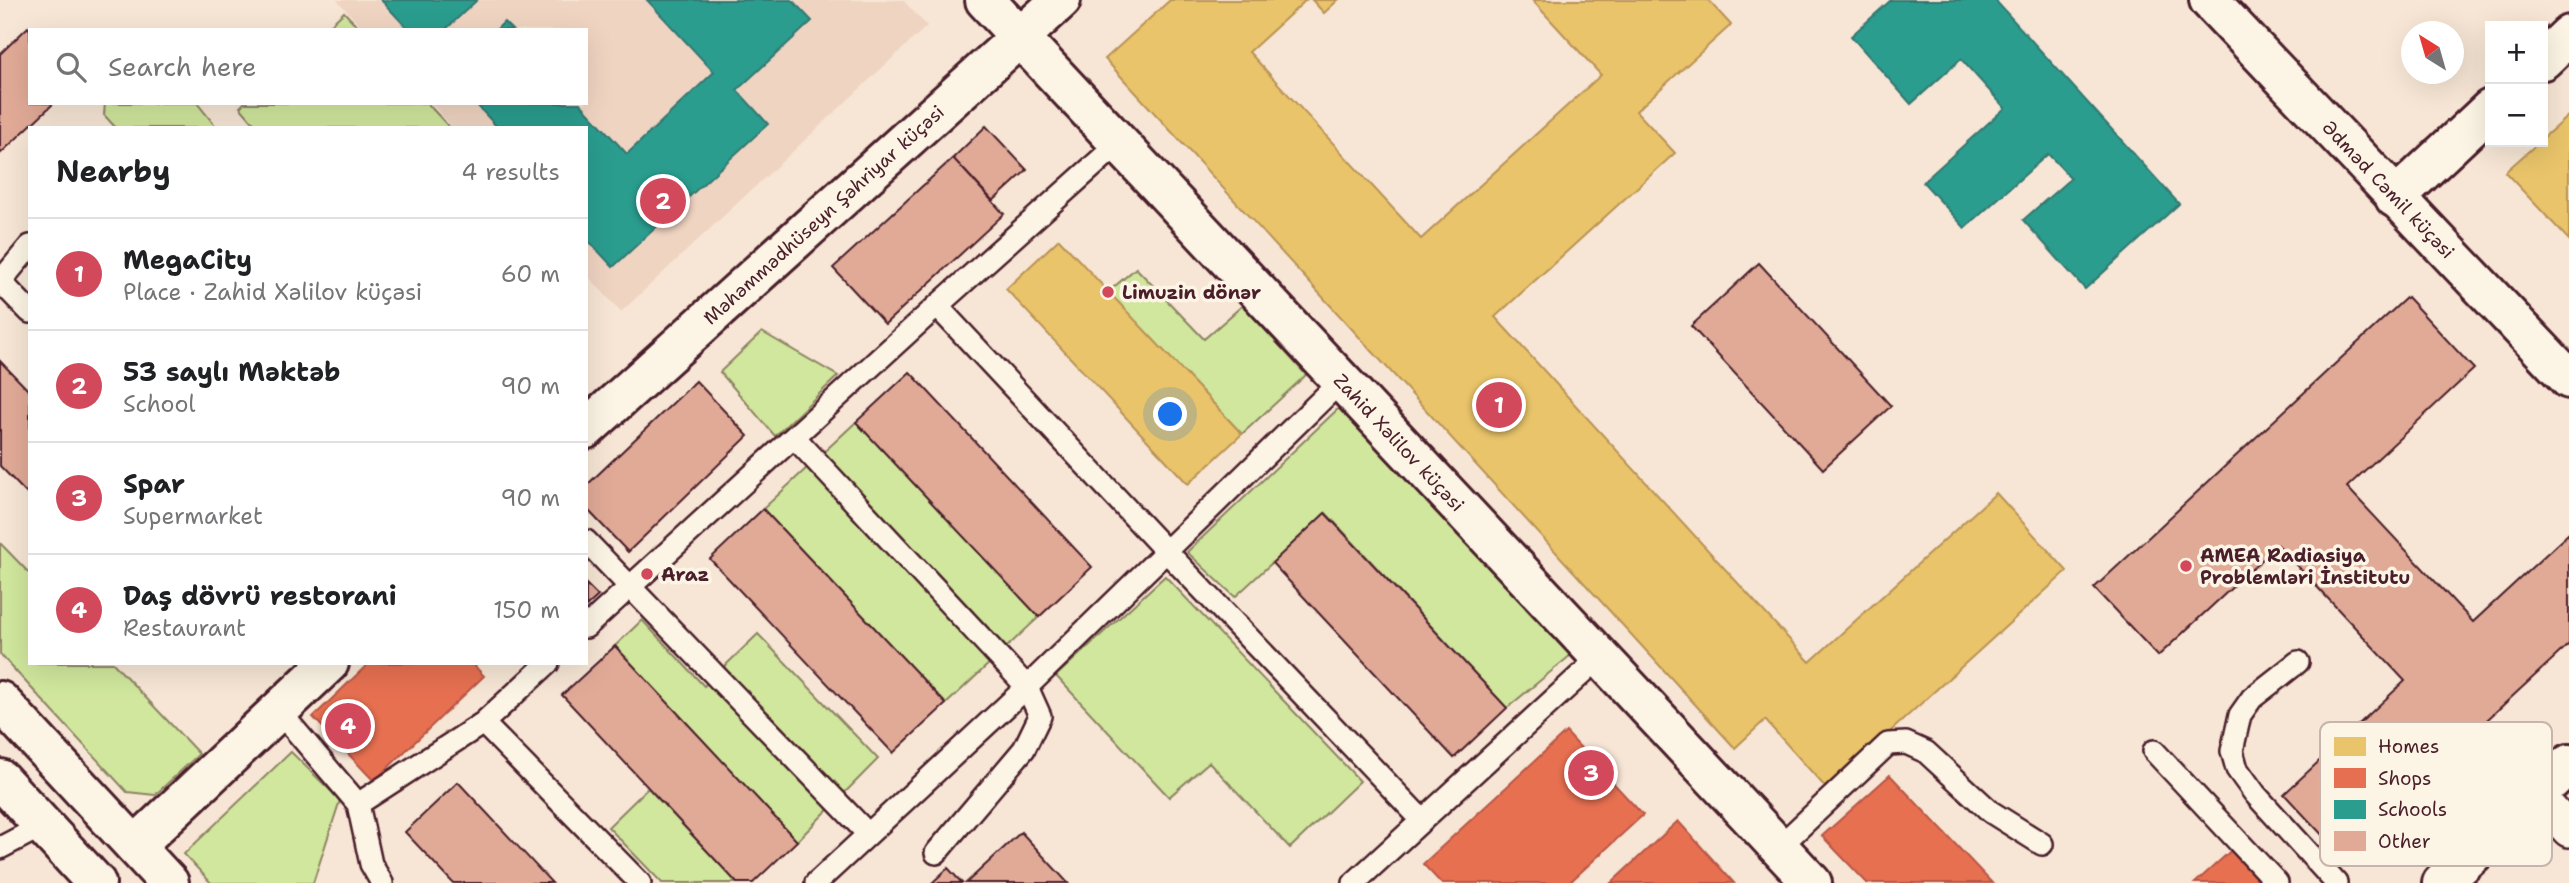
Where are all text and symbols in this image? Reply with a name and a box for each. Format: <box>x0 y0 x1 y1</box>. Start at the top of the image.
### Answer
north arrow <box>2401 21 2464 84</box>
map controls <box>2485 21 2548 147</box>
button: + <box>2485 21 2548 84</box>
search box <box>28 28 588 105</box>
icon: search <box>52 48 90 86</box>
text: Search here <box>108 49 257 84</box>
button: − <box>2485 84 2548 147</box>
street label: Məhəmmədhüseyn Şəhriyar küçəsi <box>698 100 950 330</box>
street label: Ədməd Cəmil küçəsi <box>2317 115 2460 264</box>
text: Nearby <box>56 151 171 192</box>
text: 4 results <box>461 157 560 187</box>
pin: 2 <box>640 175 686 227</box>
text: MegaCity <box>123 242 252 277</box>
text: 1 <box>74 259 84 289</box>
text: 60 m <box>501 259 560 289</box>
text: Place · Zahid Xəlilov küçəsi <box>123 277 422 307</box>
place label: Limuzin dönər <box>1122 280 1261 305</box>
marker: Limuzin dönər <box>1100 284 1116 300</box>
text: 53 saylı Məktəb <box>123 354 341 389</box>
street label: Zahid Xəlilov küçəsi <box>1328 368 1470 517</box>
text: 2 <box>71 371 87 401</box>
text: 90 m <box>500 371 560 401</box>
pin: 1 <box>1476 379 1522 431</box>
text: School <box>123 389 195 419</box>
your location <box>1153 397 1187 431</box>
text: Spar <box>123 466 185 501</box>
text: 3 <box>71 483 87 513</box>
text: 90 m <box>500 483 560 513</box>
text: Supermarket <box>123 501 263 531</box>
place label: AMEA Radiasiya Problemləri İnstitutu <box>2200 543 2410 590</box>
marker: AMEA Radiasiya Problemləri İnstitutu <box>2178 558 2194 574</box>
place label: Araz <box>661 562 709 587</box>
marker: Araz <box>639 566 655 582</box>
text: Daş dövrü restorani <box>123 578 397 613</box>
text: 4 <box>71 595 87 625</box>
text: 150 m <box>493 595 560 625</box>
text: Restaurant <box>123 613 246 643</box>
pin: 4 <box>325 700 371 752</box>
legend <box>2320 722 2552 866</box>
text: Homes <box>2378 734 2439 759</box>
pin: 3 <box>1568 747 1614 799</box>
text: Shops <box>2378 766 2432 791</box>
text: Schools <box>2378 797 2447 822</box>
text: Other <box>2378 829 2431 854</box>

